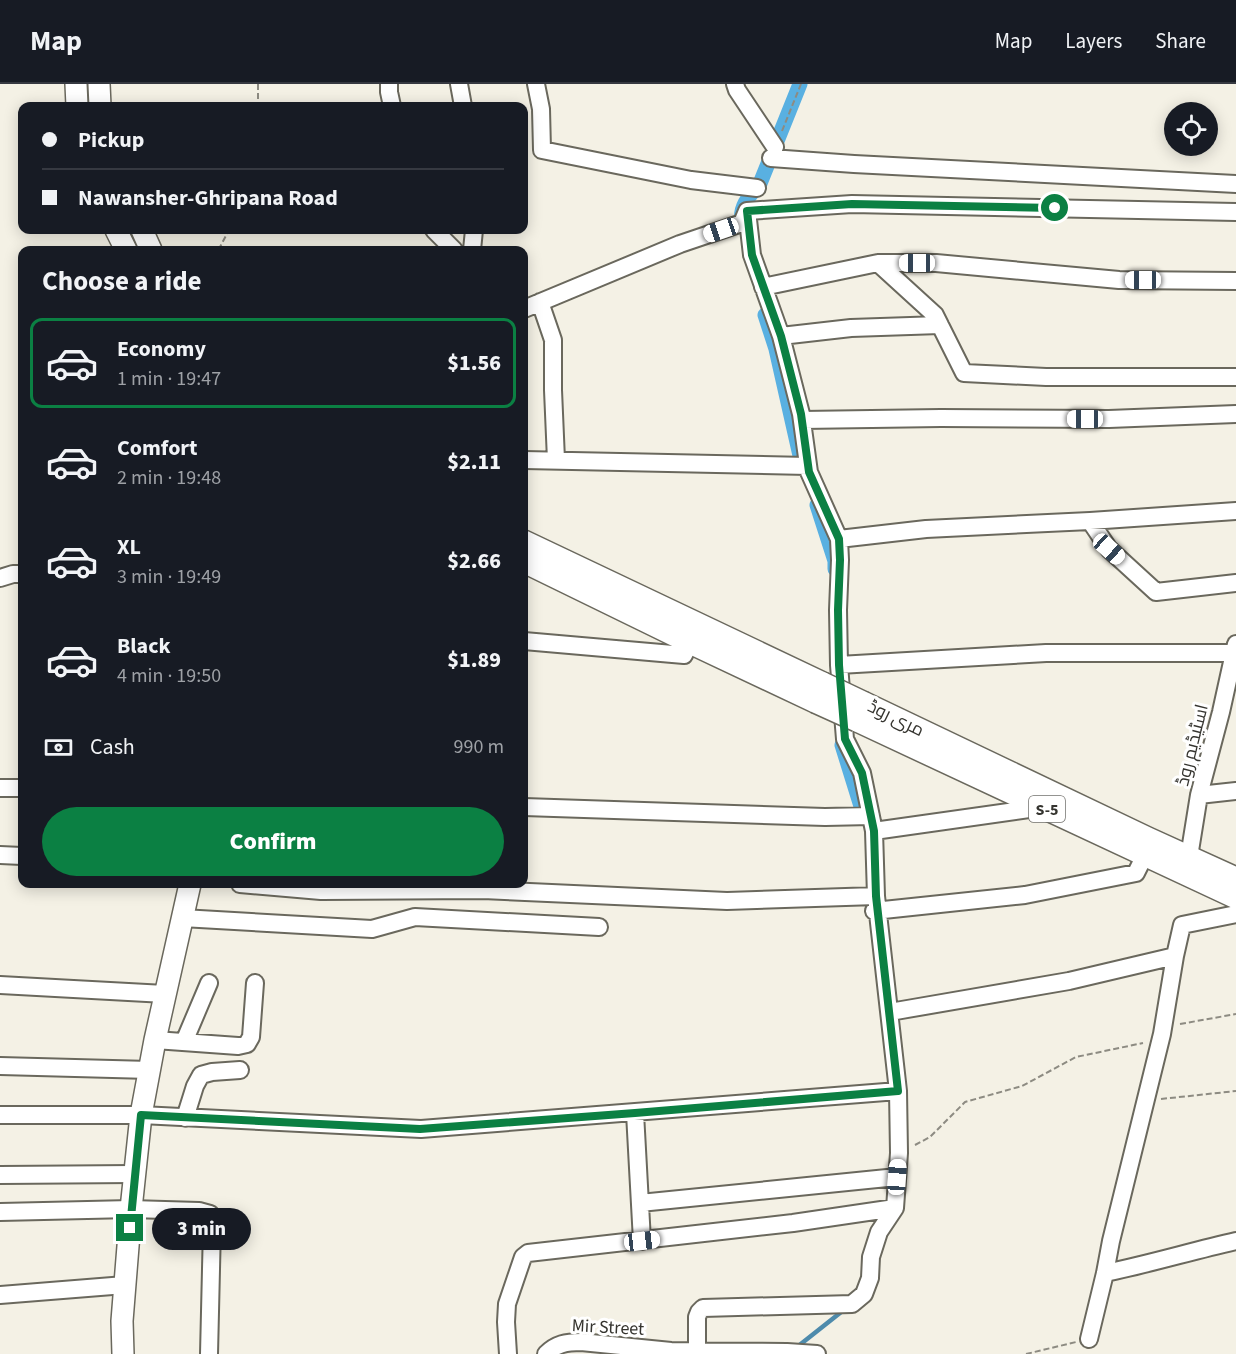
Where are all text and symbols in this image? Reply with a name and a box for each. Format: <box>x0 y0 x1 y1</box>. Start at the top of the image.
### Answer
text: Map <box>30 21 82 61</box>
text: Map <box>995 26 1032 56</box>
text: Layers <box>1065 26 1122 56</box>
text: Share <box>1155 26 1206 56</box>
map controls <box>1164 102 1218 156</box>
button: locate <box>1164 102 1218 156</box>
text: Pickup <box>78 124 144 156</box>
text: Nawansher-Ghripana Road <box>78 182 338 214</box>
route start <box>1041 194 1068 221</box>
car <box>701 216 741 244</box>
car <box>899 254 935 272</box>
text: Choose a ride <box>42 262 202 301</box>
car <box>1125 271 1161 289</box>
text: Economy <box>117 333 206 365</box>
icon: car <box>45 336 99 390</box>
text: $1.56 <box>447 347 501 379</box>
text: 1 min · 19:47 <box>117 365 221 393</box>
car <box>1067 410 1103 428</box>
text: Comfort <box>117 432 198 464</box>
icon: car <box>45 435 99 489</box>
text: $2.11 <box>447 446 501 478</box>
text: 2 min · 19:48 <box>117 464 221 492</box>
car <box>1090 530 1128 568</box>
text: XL <box>117 531 141 563</box>
icon: car <box>45 534 99 588</box>
text: $2.66 <box>447 545 501 577</box>
text: 3 min · 19:49 <box>117 563 221 591</box>
text: Black <box>117 630 171 662</box>
icon: car <box>45 633 99 687</box>
text: $1.89 <box>447 644 501 676</box>
text: 4 min · 19:50 <box>117 662 221 690</box>
street label: مری روڈ <box>863 694 928 743</box>
street label: اسٹیڈیم روڈ <box>1170 702 1215 789</box>
icon: cash <box>42 731 75 764</box>
text: Cash <box>90 731 135 763</box>
text: 990 m <box>454 733 504 761</box>
road number: S-5 <box>1029 796 1065 822</box>
button: Confirm <box>42 807 504 876</box>
car <box>887 1158 907 1196</box>
callout: 3 min <box>151 1207 250 1249</box>
route end <box>116 1214 143 1241</box>
text: 3 min <box>177 1215 226 1243</box>
car <box>623 1230 661 1252</box>
street label: Mir Street <box>571 1313 645 1342</box>

